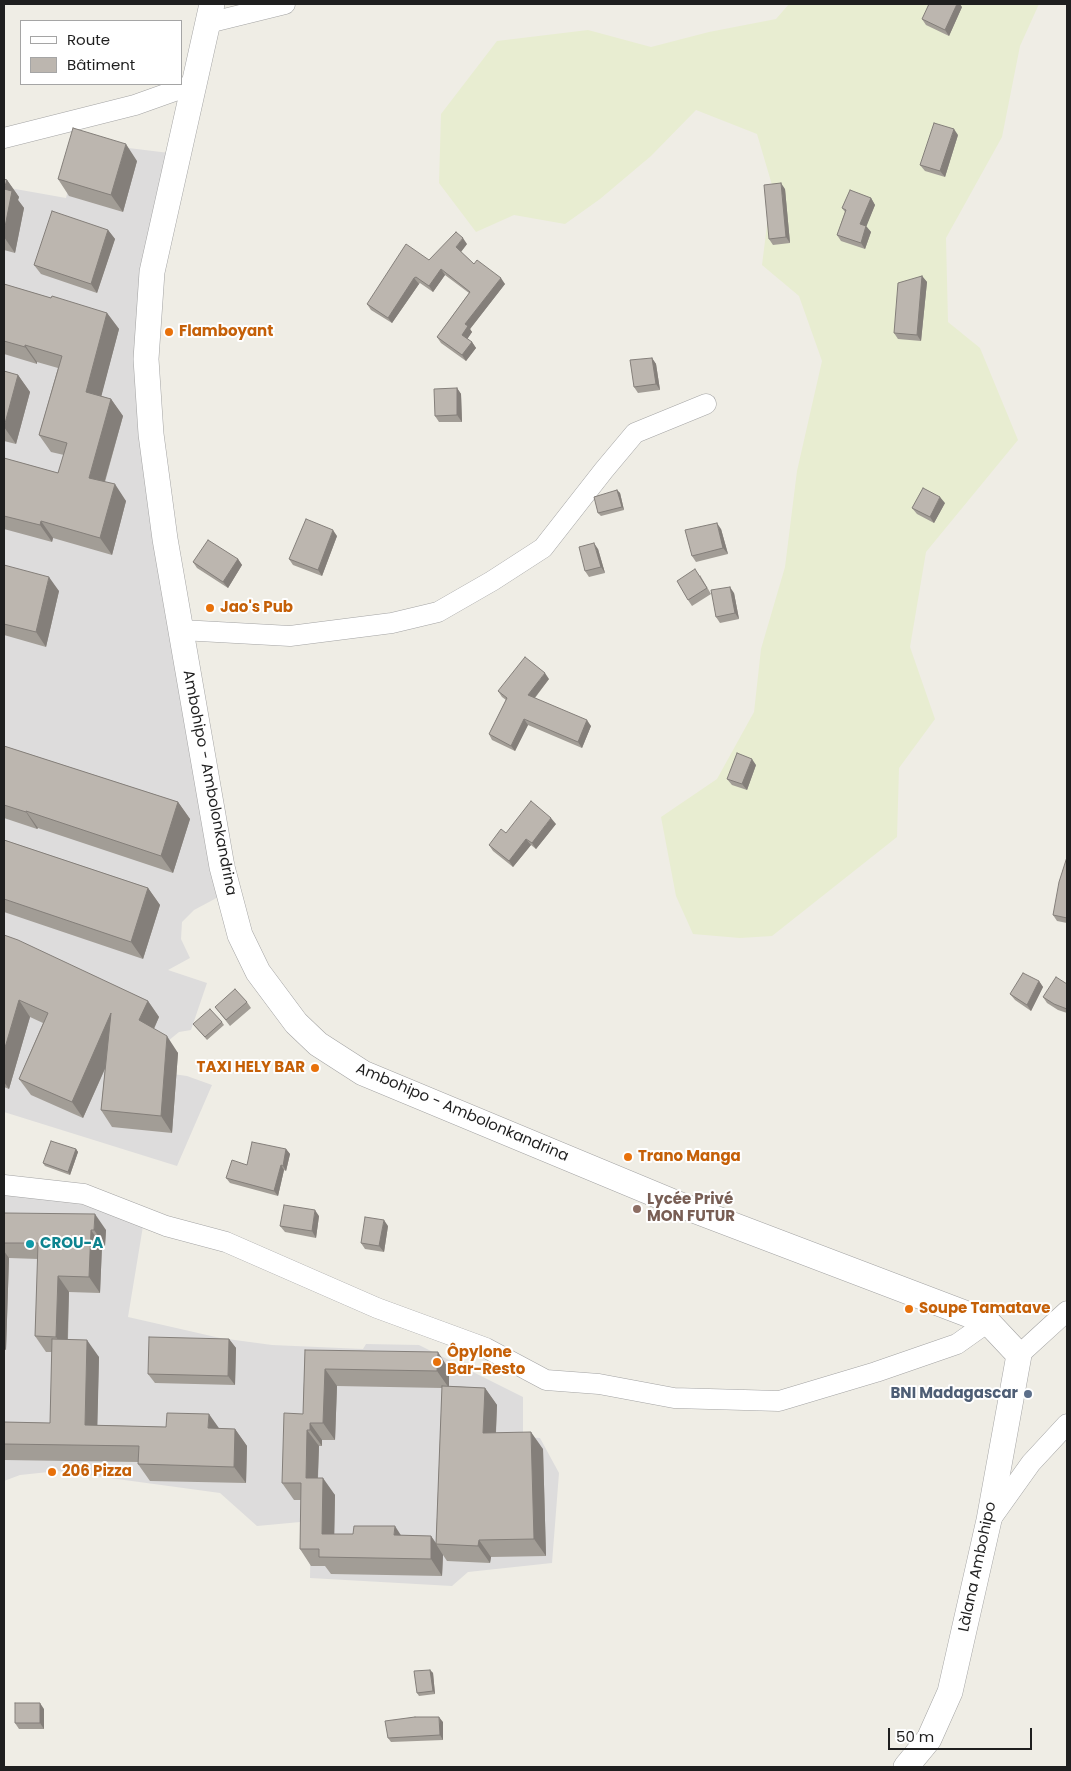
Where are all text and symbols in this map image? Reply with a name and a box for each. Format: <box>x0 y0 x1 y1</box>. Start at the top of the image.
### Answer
legend <box>20 20 182 85</box>
text: Route <box>67 29 110 50</box>
text: Bâtiment <box>67 54 135 75</box>
place label: Flamboyant <box>179 323 273 341</box>
marker: Flamboyant <box>163 326 175 338</box>
place label: Jao's Pub <box>220 599 293 617</box>
marker: Jao's Pub <box>204 602 216 614</box>
street label: Ambohipo - Ambolonkandrina <box>178 669 240 897</box>
place label: TAXI HELY BAR <box>197 1059 305 1077</box>
street label: Ambohipo - Ambolonkandrina <box>353 1060 571 1166</box>
marker: TAXI HELY BAR <box>309 1062 321 1074</box>
place label: Trano Manga <box>638 1148 741 1166</box>
marker: Trano Manga <box>622 1151 634 1163</box>
place label: Lycée Privé MON FUTUR <box>647 1191 735 1226</box>
marker: Lycée Privé MON FUTUR <box>631 1203 643 1215</box>
place label: CROU-A <box>40 1235 103 1253</box>
marker: CROU-A <box>24 1238 36 1250</box>
place label: Soupe Tamatave <box>919 1300 1051 1318</box>
marker: Soupe Tamatave <box>903 1303 915 1315</box>
place label: Ôpylone Bar-Resto <box>447 1344 525 1379</box>
marker: Ôpylone Bar-Resto <box>431 1356 443 1368</box>
place label: BNI Madagascar <box>890 1385 1018 1403</box>
marker: BNI Madagascar <box>1022 1388 1034 1400</box>
place label: 206 Pizza <box>62 1463 132 1481</box>
marker: 206 Pizza <box>46 1466 58 1478</box>
street label: Làlana Ambohipo <box>955 1500 1001 1634</box>
scale bar <box>891 1718 1035 1750</box>
text: 50 m <box>896 1726 934 1747</box>

